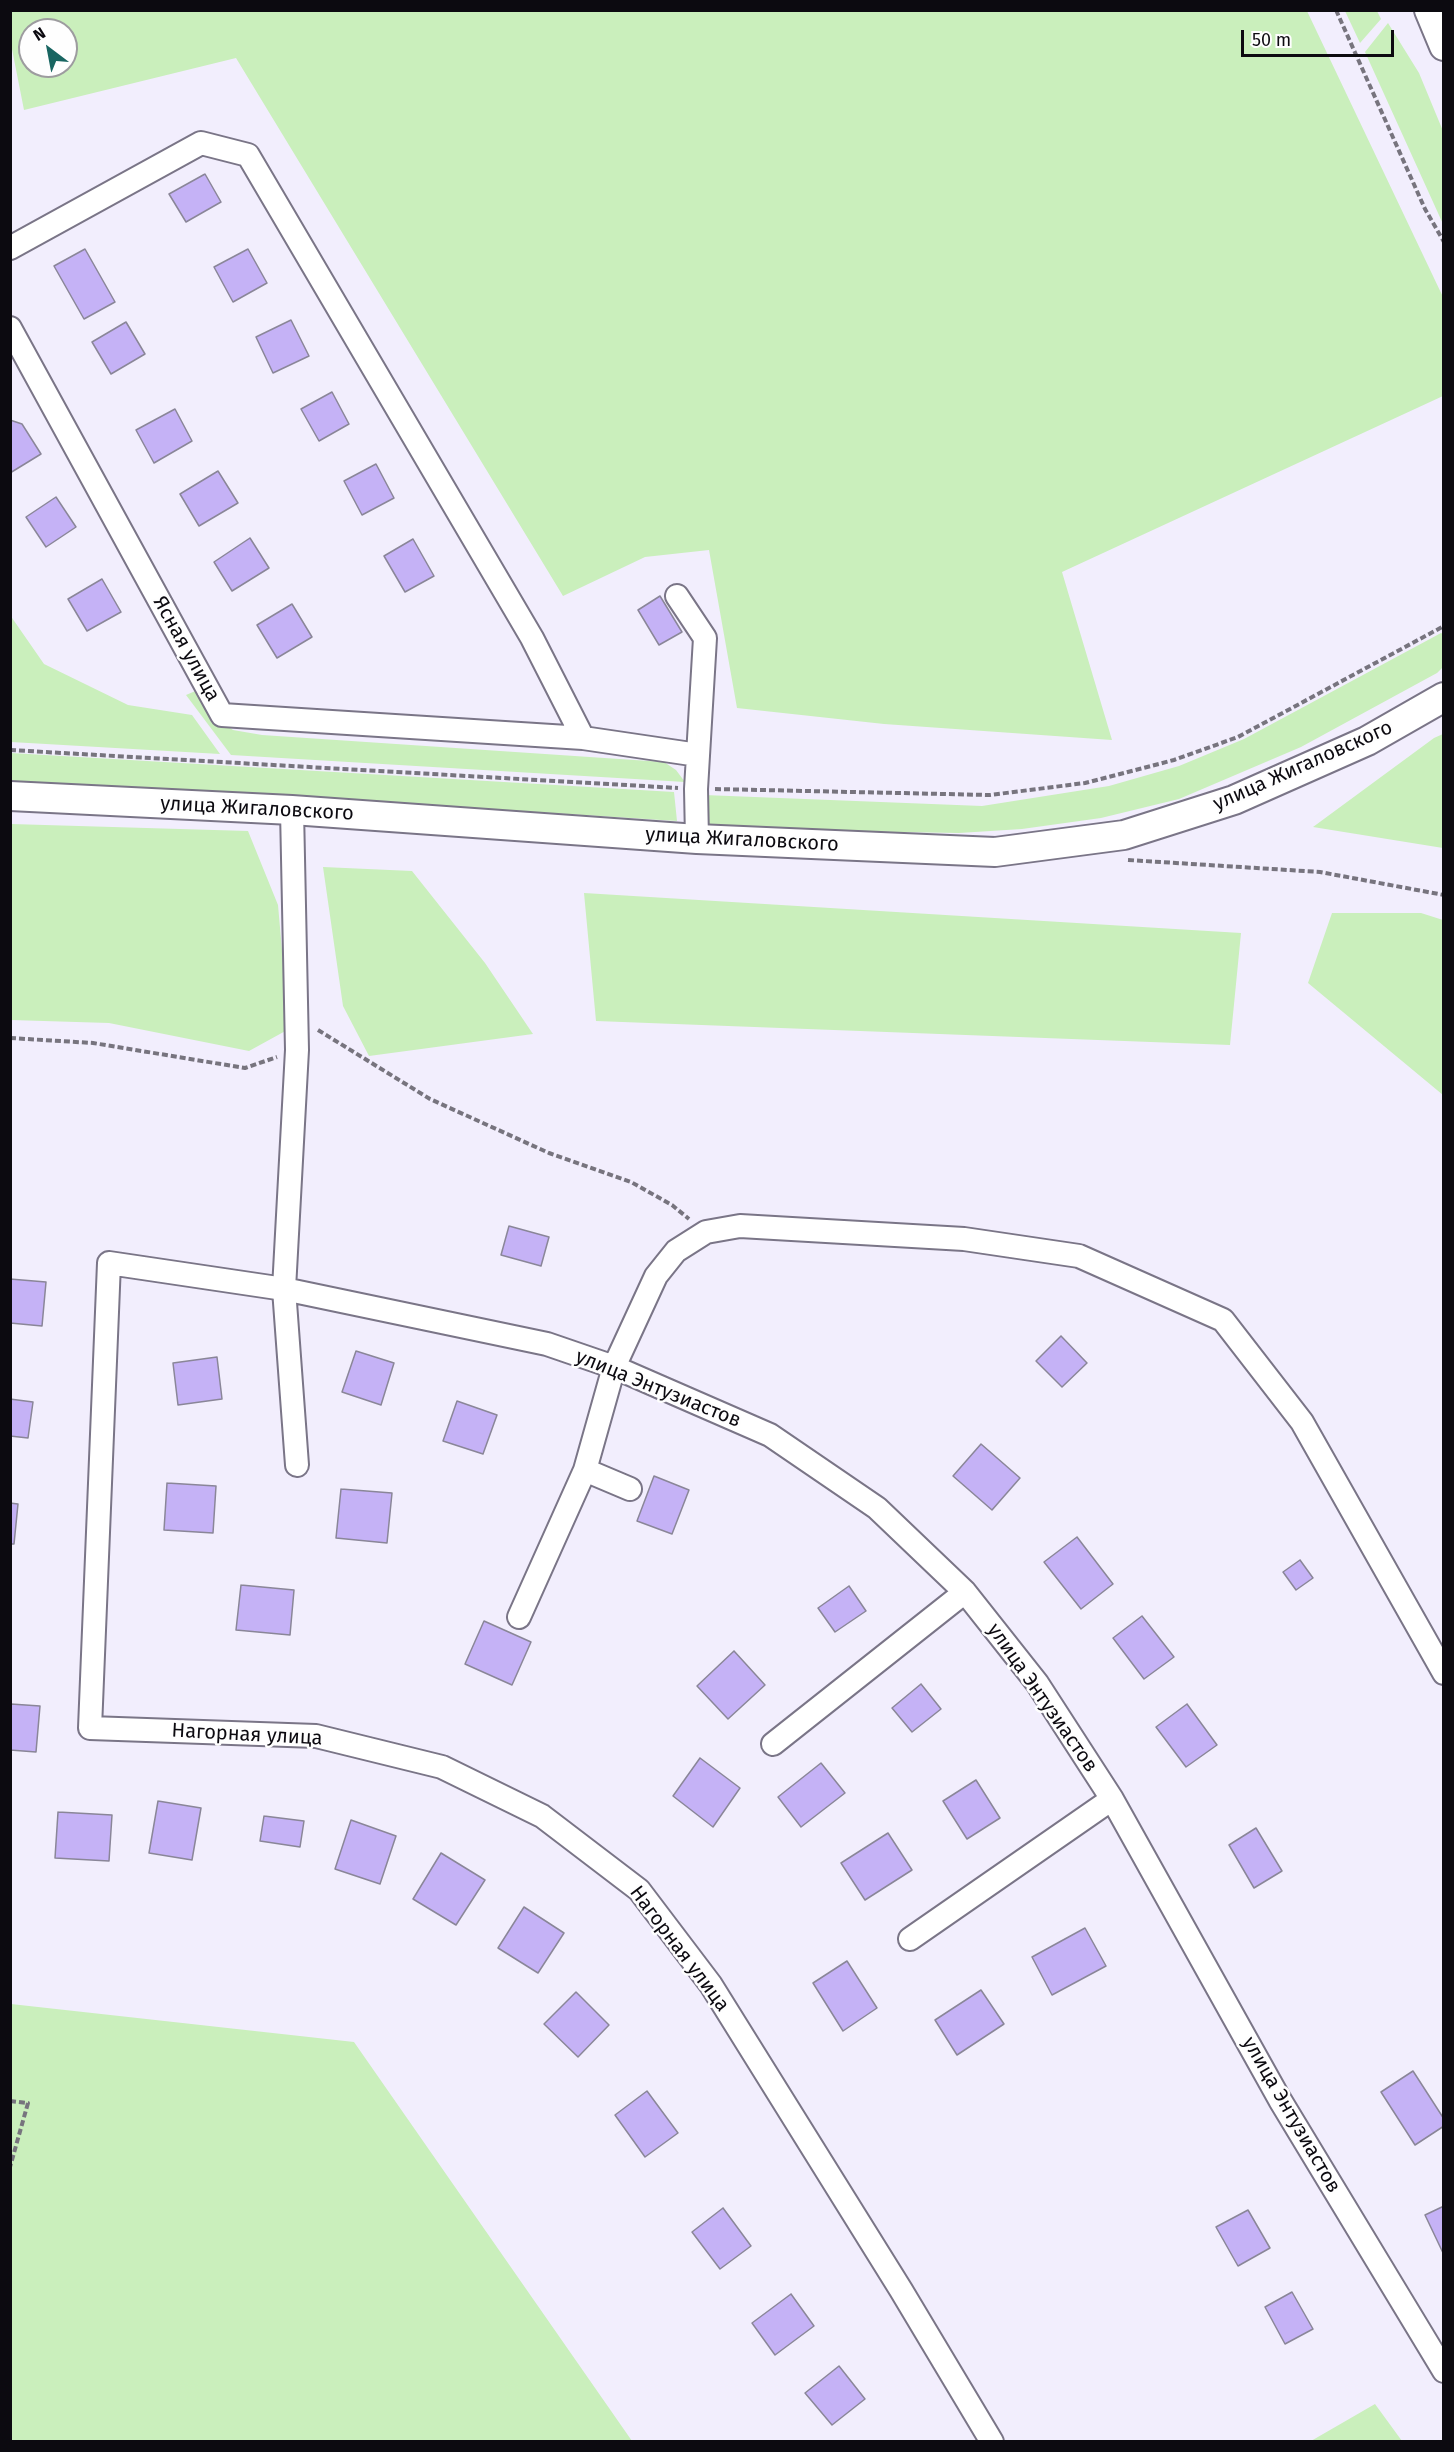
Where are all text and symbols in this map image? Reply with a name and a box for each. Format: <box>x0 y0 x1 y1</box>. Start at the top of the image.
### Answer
north arrow <box>18 18 78 78</box>
scale bar <box>1244 18 1397 56</box>
text: N <box>30 23 49 45</box>
text: 50 m <box>1252 29 1291 51</box>
street label: Ясная улица <box>147 592 225 706</box>
street label: улица Жигаловского <box>1210 716 1396 816</box>
street label: улица Жигаловского <box>160 792 354 826</box>
street label: улица Жигаловского <box>645 823 839 857</box>
street label: улица Энтузиастов <box>572 1345 744 1433</box>
street label: улица Энтузиастов <box>982 1619 1102 1777</box>
street label: Нагорная улица <box>171 1719 323 1751</box>
street label: Нагорная улица <box>624 1882 734 2016</box>
street label: улица Энтузиастов <box>1237 2033 1345 2197</box>

